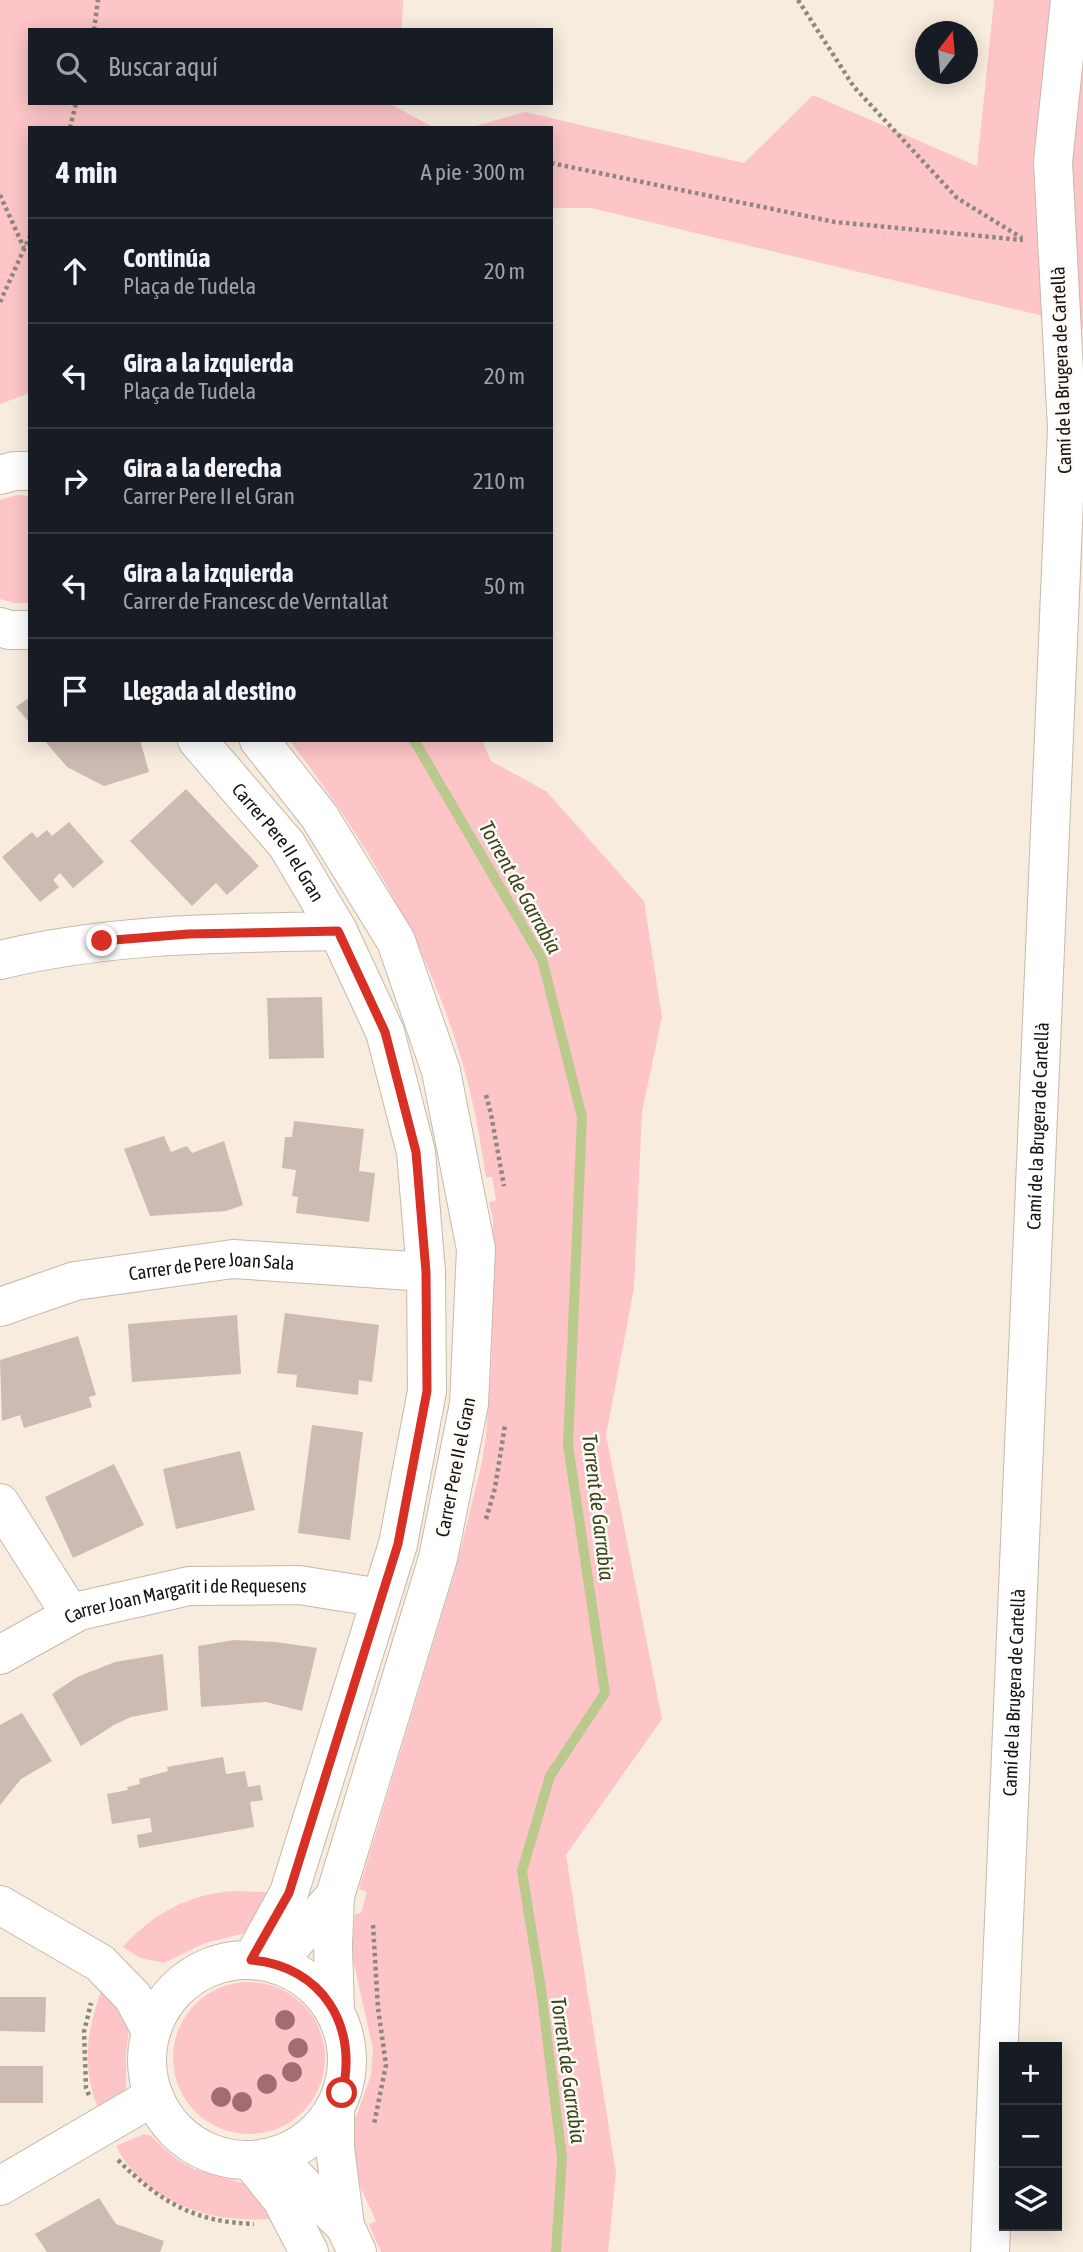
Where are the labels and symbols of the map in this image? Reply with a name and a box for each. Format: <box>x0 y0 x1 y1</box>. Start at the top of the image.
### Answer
north arrow <box>915 21 978 84</box>
street label: Camí de la Brugera de Cartellà <box>1046 266 1076 474</box>
street label: Carrer Pere II el Gran <box>228 778 329 905</box>
water label: Torrent de Garrabia <box>475 817 567 958</box>
route end <box>86 925 117 956</box>
street label: Camí de la Brugera de Cartellà <box>1022 1022 1053 1230</box>
street label: Carrer de Pere Joan Sala <box>127 1248 295 1284</box>
street label: Carrer Pere II el Gran <box>431 1395 479 1539</box>
water label: Torrent de Garrabia <box>578 1432 620 1582</box>
street label: Carrer Joan Margarit i de Requesens <box>60 1574 309 1628</box>
street label: Camí de la Brugera de Cartellà <box>998 1588 1029 1797</box>
water label: Torrent de Garrabia <box>547 1995 591 2145</box>
route start <box>326 2077 357 2108</box>

